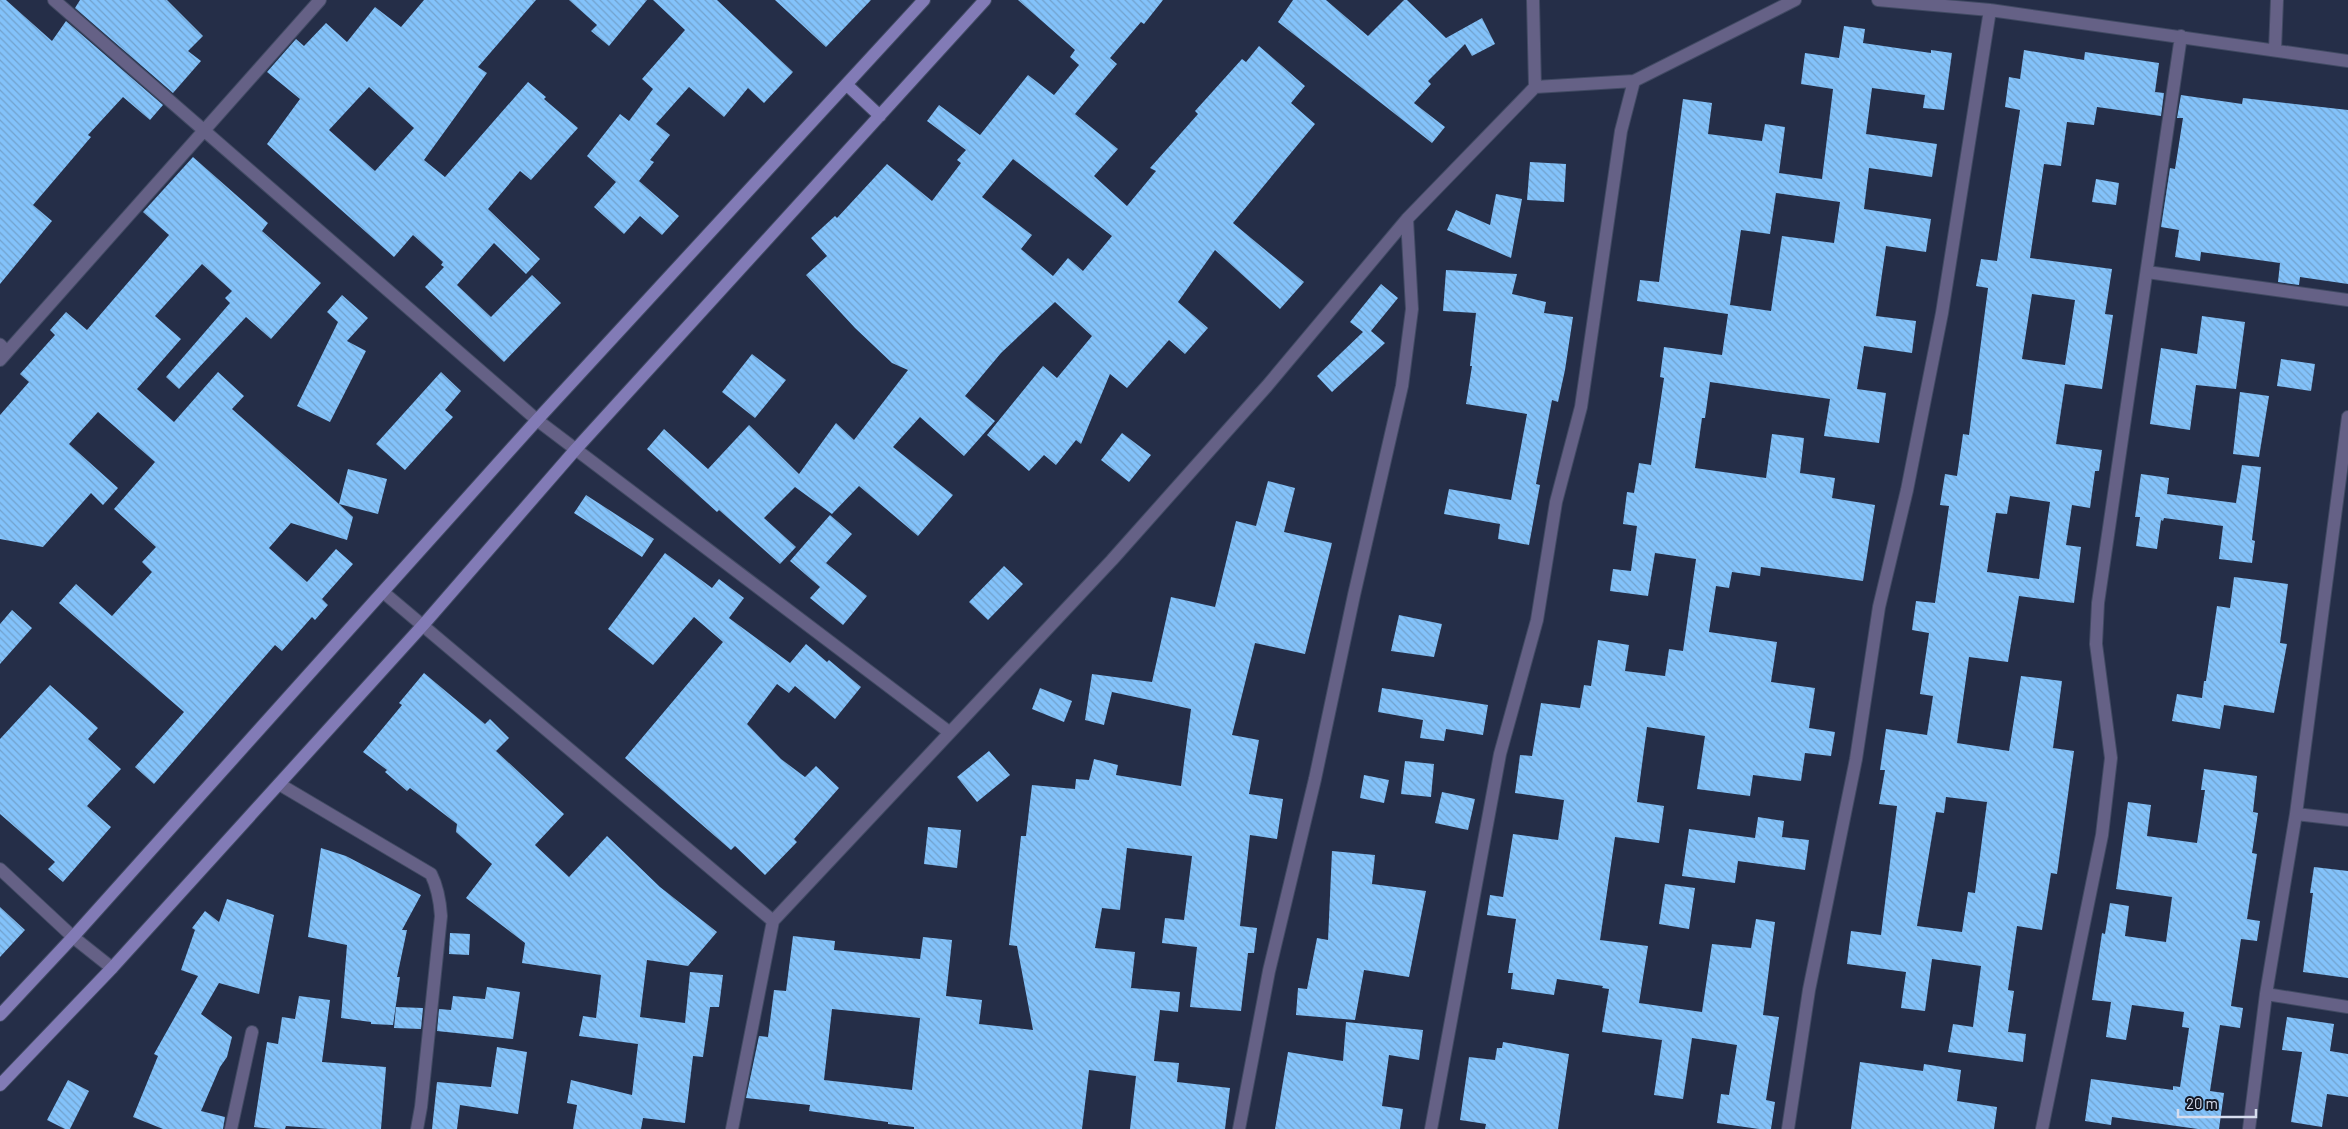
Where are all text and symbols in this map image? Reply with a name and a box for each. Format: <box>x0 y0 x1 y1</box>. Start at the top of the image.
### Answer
scale bar <box>2178 1086 2256 1118</box>
text: 20 m <box>2186 1094 2218 1112</box>

